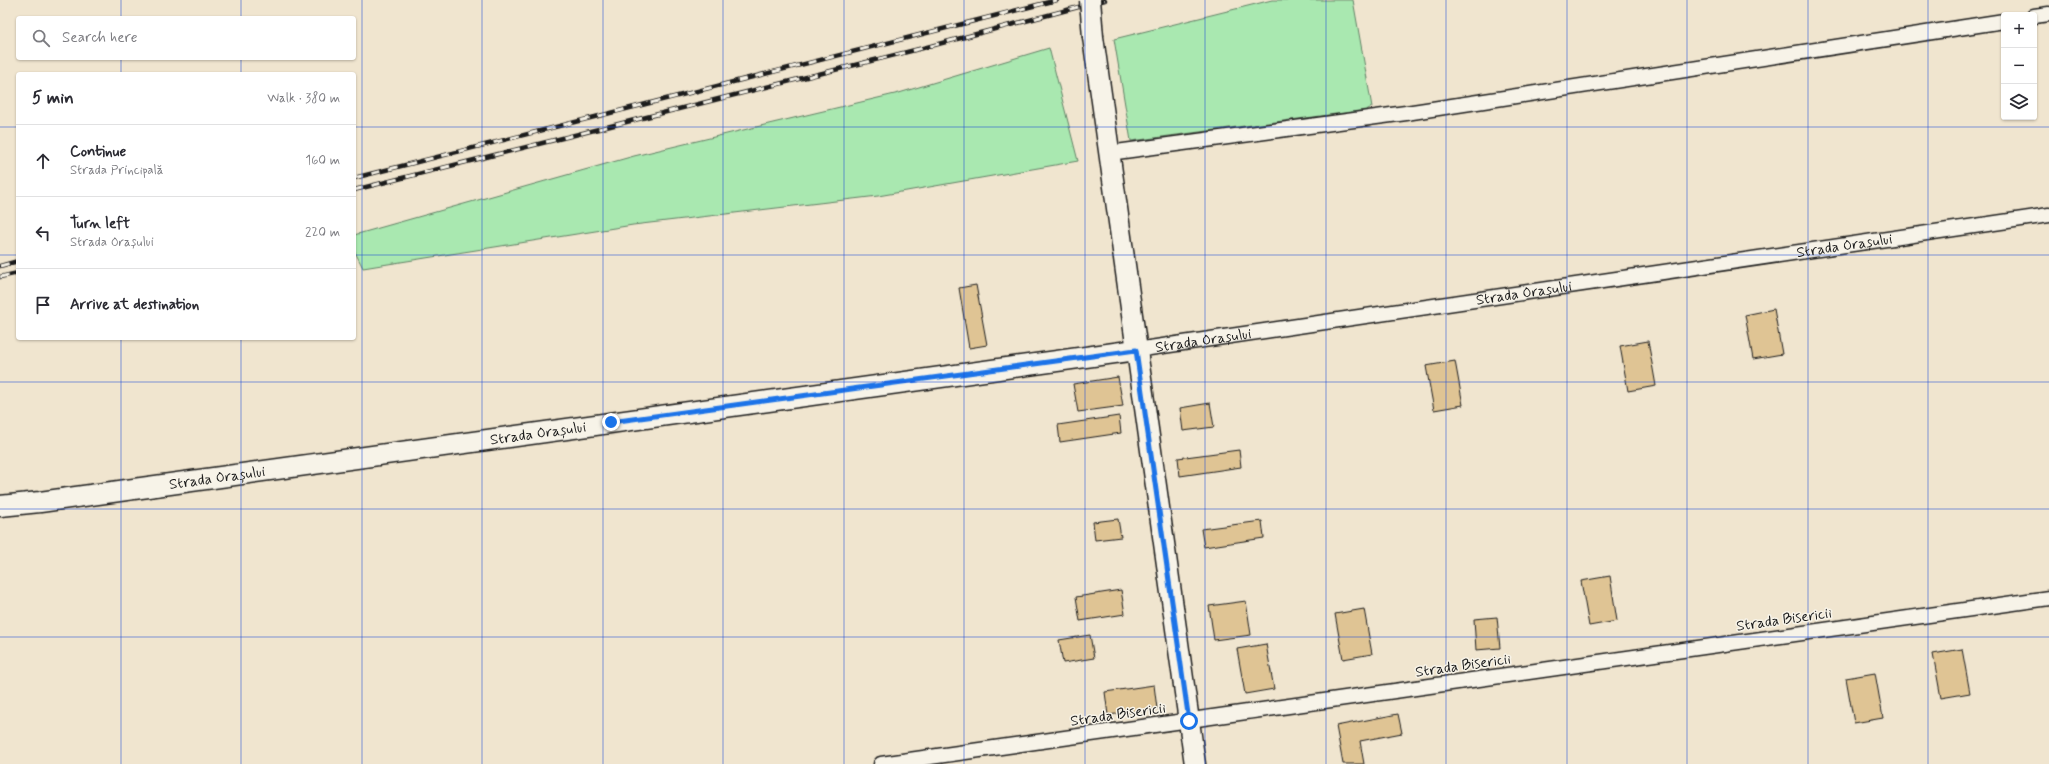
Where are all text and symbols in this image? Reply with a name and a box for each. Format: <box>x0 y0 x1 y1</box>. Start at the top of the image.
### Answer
map controls <box>2001 12 2037 120</box>
button: + <box>2001 12 2037 48</box>
search box <box>16 16 356 60</box>
icon: search <box>30 27 52 49</box>
text: Search here <box>62 28 138 48</box>
button: − <box>2001 48 2037 84</box>
button: layers <box>2001 84 2037 120</box>
text: 5 min <box>32 87 74 109</box>
text: Walk · 380 m <box>267 90 340 107</box>
text: Continue <box>70 142 126 162</box>
icon: ahead <box>32 150 54 172</box>
text: 160 m <box>305 152 340 169</box>
text: Strada Principală <box>70 162 164 179</box>
text: Turn left <box>70 214 130 234</box>
icon: left <box>32 222 54 244</box>
text: 220 m <box>305 224 340 241</box>
street label: Strada Orașului <box>1795 229 1894 263</box>
text: Strada Orașului <box>70 234 154 251</box>
street label: Strada Orașului <box>1475 277 1573 311</box>
icon: arrive <box>32 294 54 316</box>
text: Arrive at destination <box>70 295 199 315</box>
street label: Strada Orașului <box>1154 324 1253 358</box>
route end <box>602 413 620 431</box>
street label: Strada Orașului <box>489 417 587 450</box>
street label: Strada Orașului <box>168 462 267 495</box>
street label: Strada Bisericii <box>1735 603 1833 637</box>
street label: Strada Bisericii <box>1414 649 1512 683</box>
street label: Strada Bisericii <box>1069 698 1167 732</box>
route start <box>1180 712 1198 730</box>

